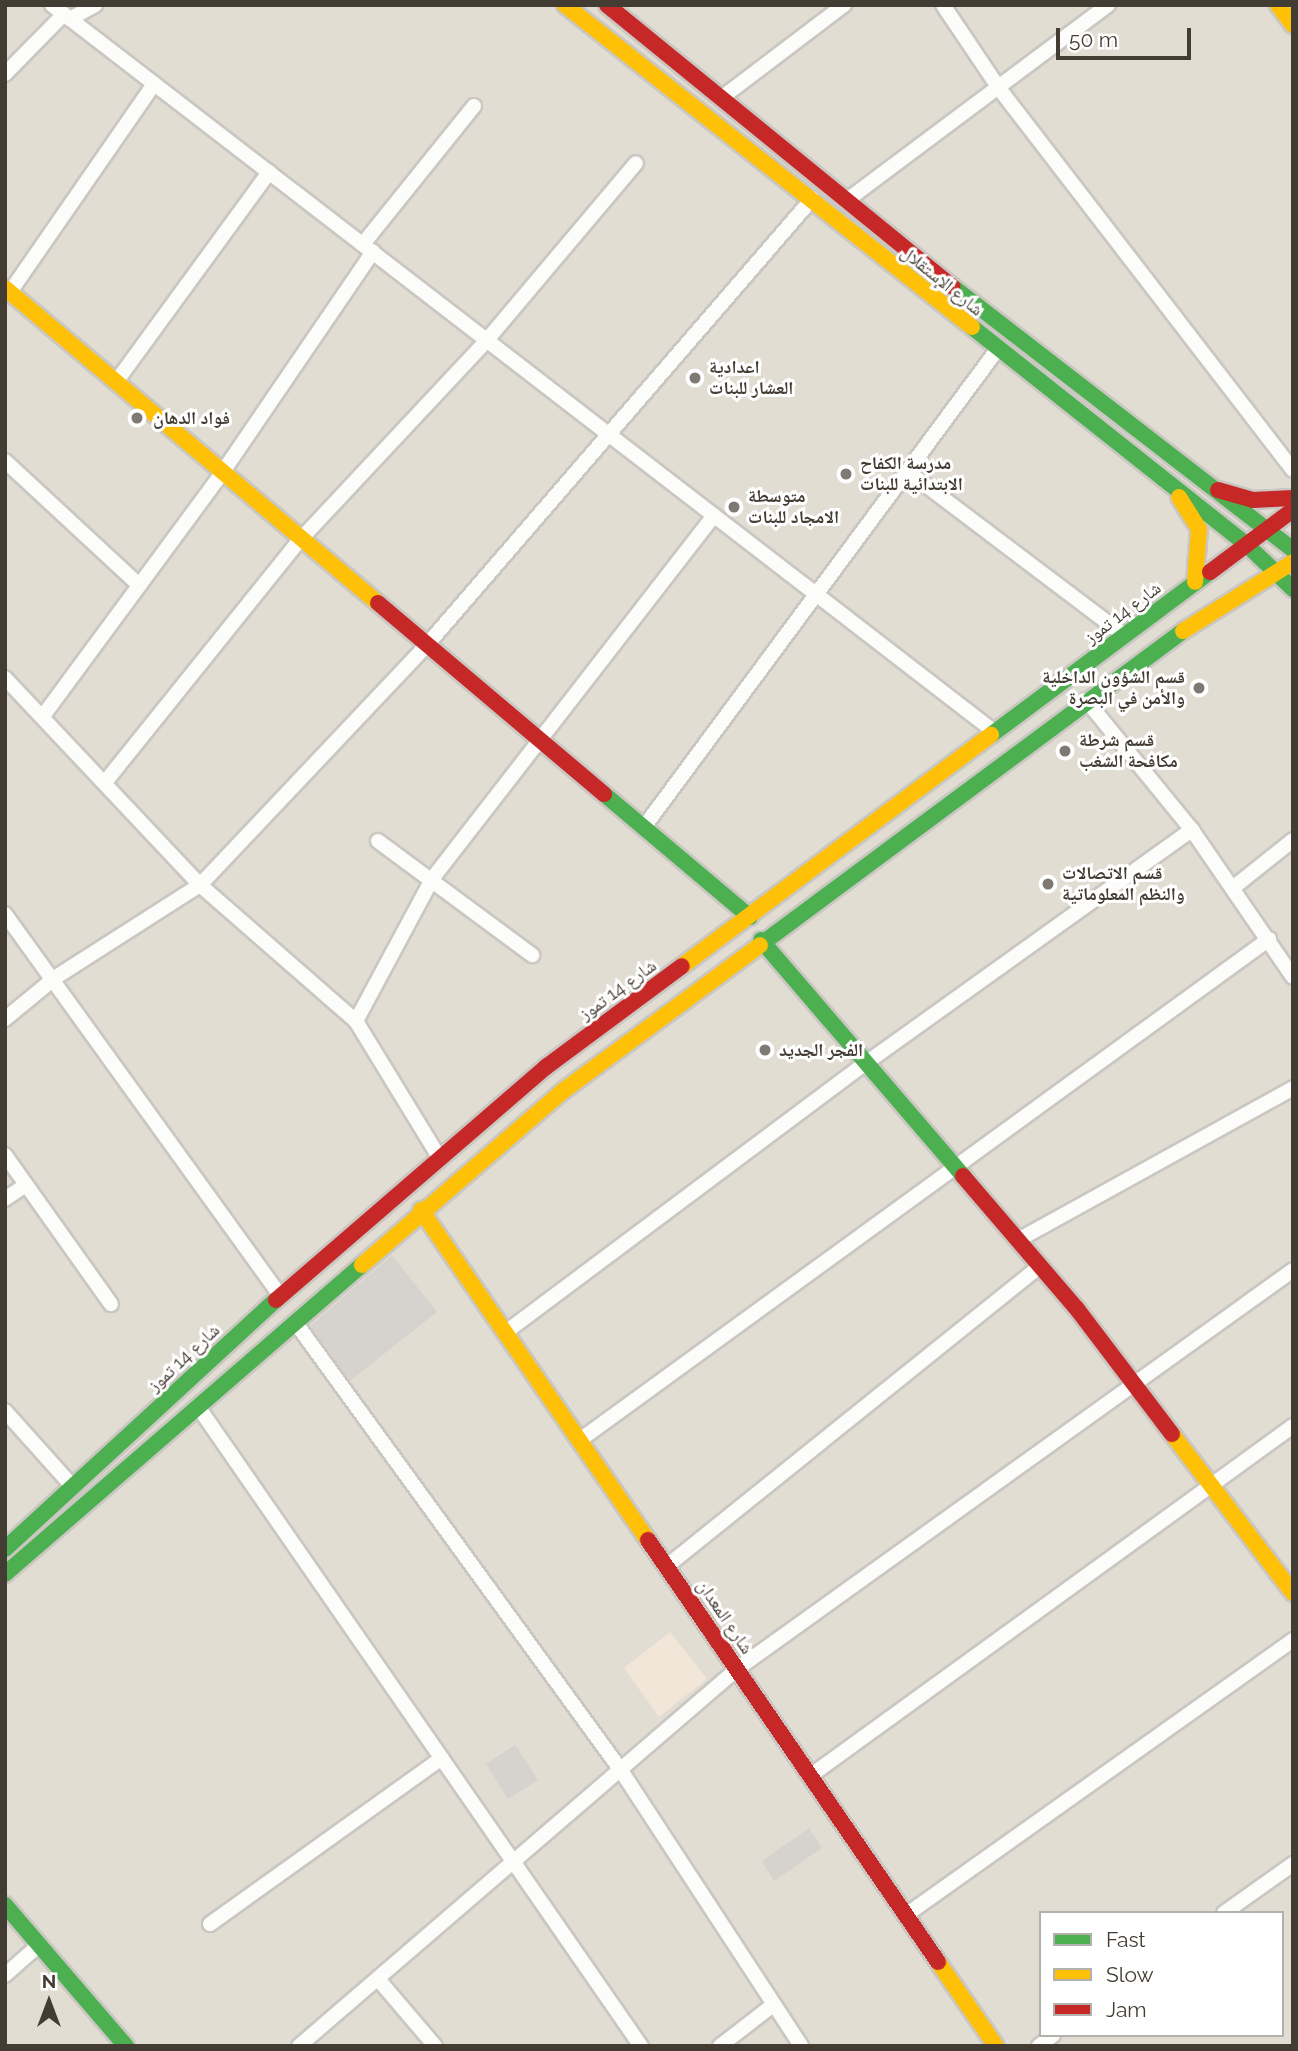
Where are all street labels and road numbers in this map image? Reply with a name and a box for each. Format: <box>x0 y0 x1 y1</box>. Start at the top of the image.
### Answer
street label: شارع الإستقلال <box>897 241 987 321</box>
street label: شارع 14 تموز <box>1081 577 1165 649</box>
street label: شارع 14 تموز <box>575 955 661 1025</box>
street label: شارع 14 تموز <box>144 1319 224 1397</box>
street label: شارع المعدان <box>692 1576 758 1658</box>

